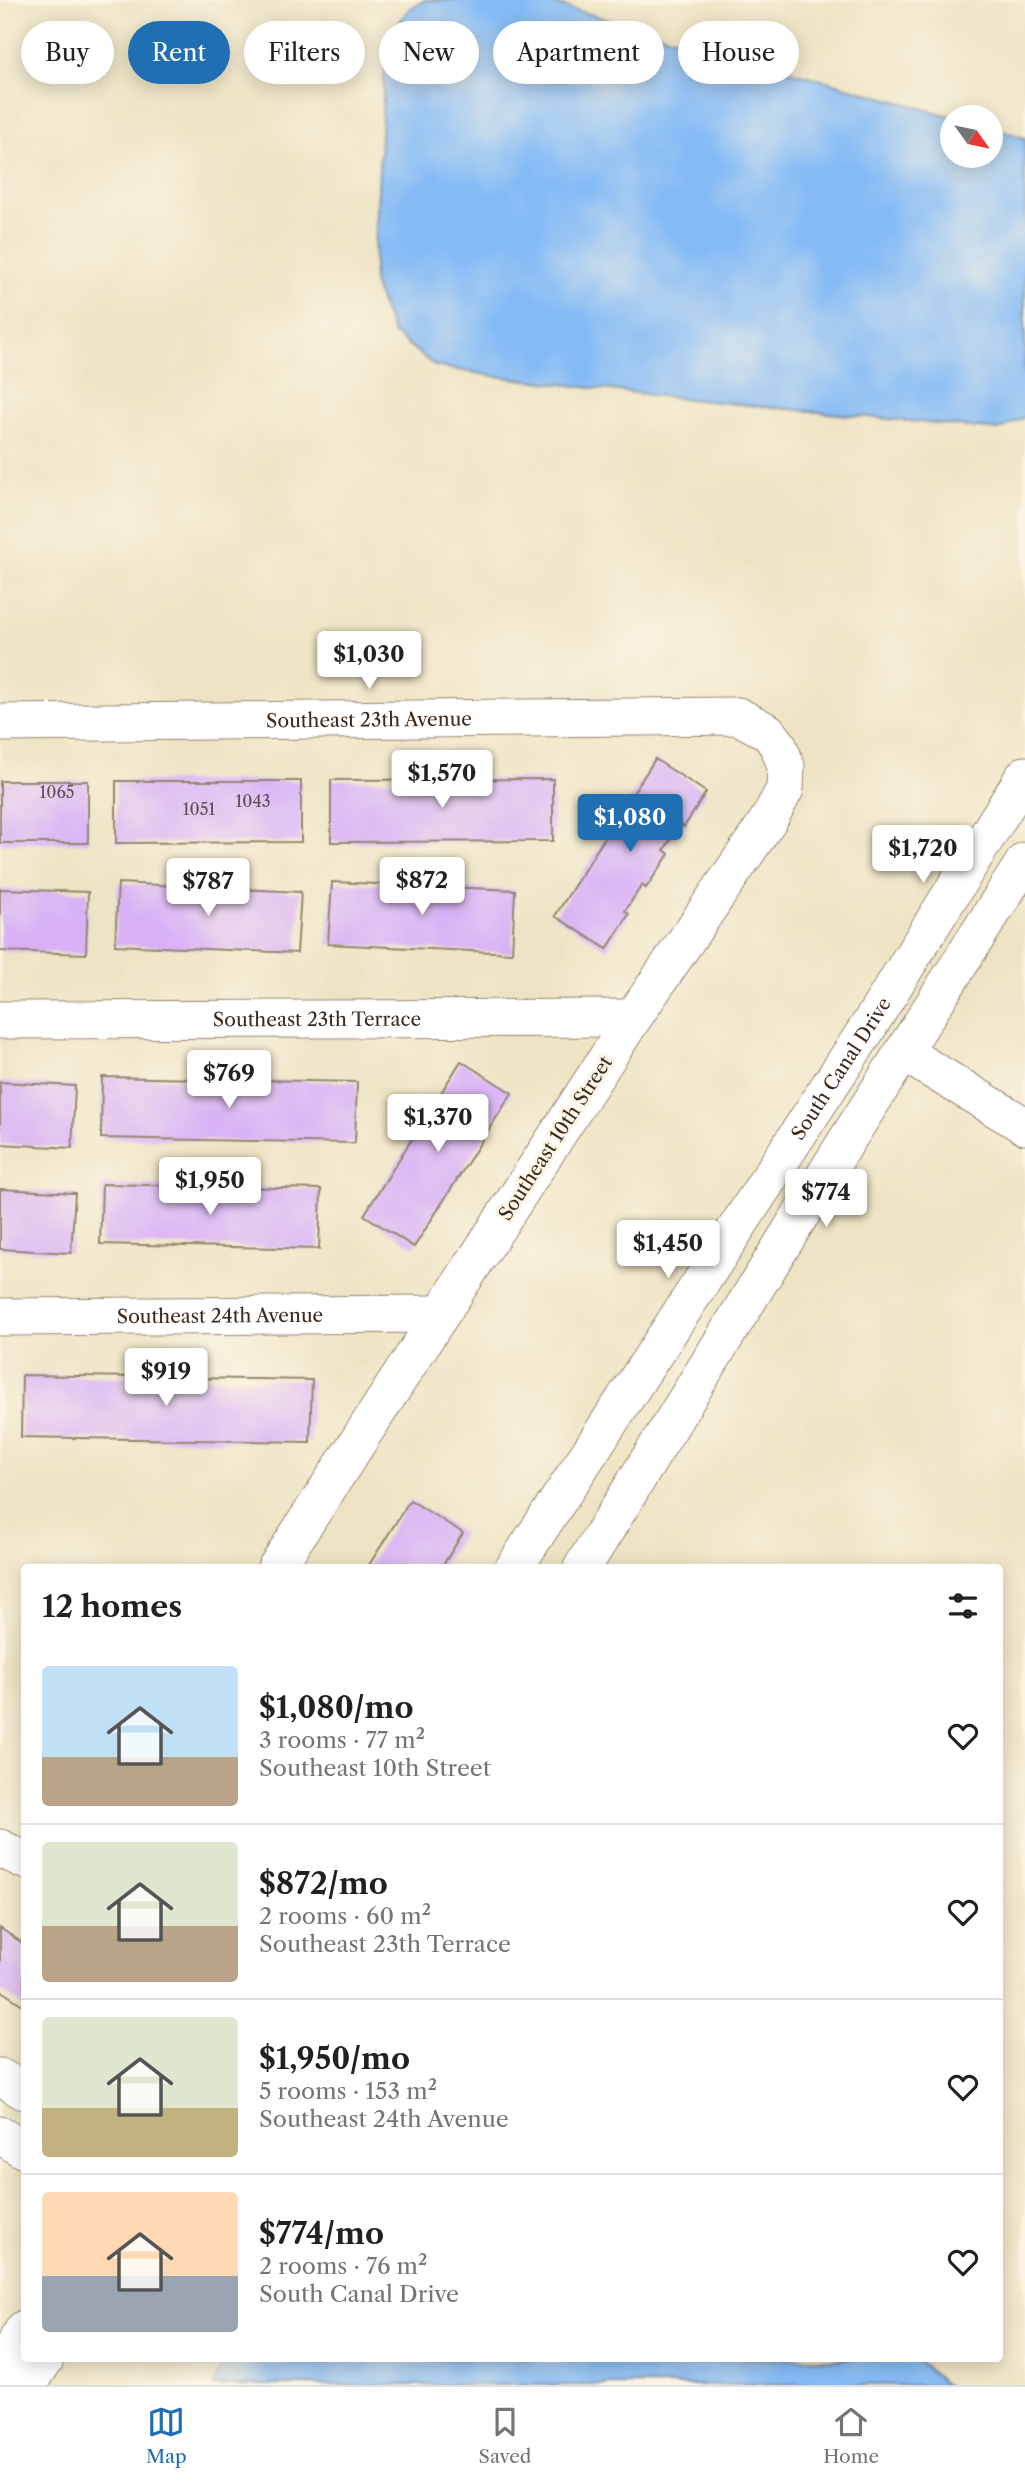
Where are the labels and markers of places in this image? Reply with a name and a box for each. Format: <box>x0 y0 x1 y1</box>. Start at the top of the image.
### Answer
pin: $1,030 <box>312 632 426 691</box>
pin: $1,570 <box>385 750 499 810</box>
pin: $1,080 <box>573 794 687 854</box>
pin: $1,720 <box>866 826 980 885</box>
pin: $787 <box>167 858 249 918</box>
pin: $872 <box>381 858 463 917</box>
pin: $769 <box>188 1050 270 1110</box>
pin: $1,370 <box>381 1094 495 1154</box>
pin: $1,950 <box>153 1158 267 1217</box>
pin: $774 <box>785 1170 867 1229</box>
pin: $1,450 <box>611 1220 725 1280</box>
pin: $919 <box>125 1348 207 1408</box>

